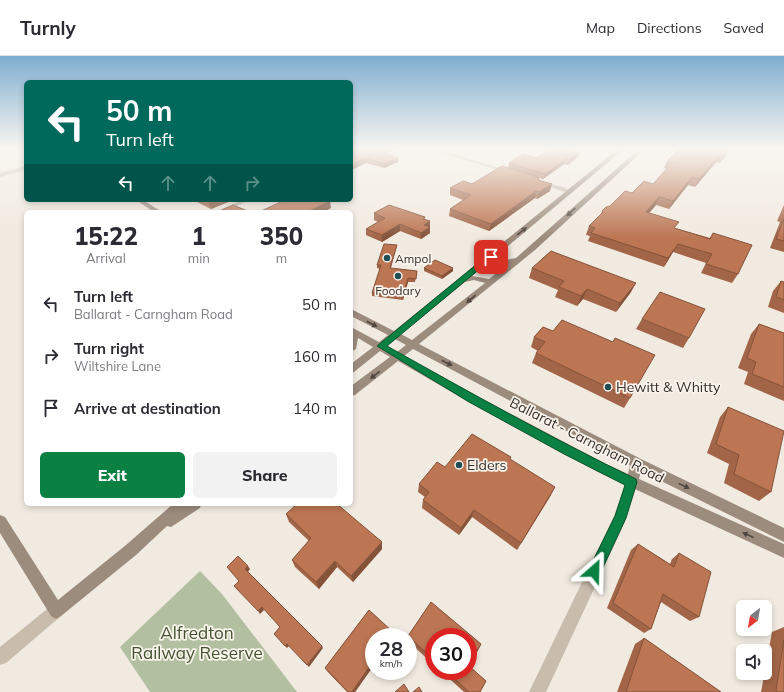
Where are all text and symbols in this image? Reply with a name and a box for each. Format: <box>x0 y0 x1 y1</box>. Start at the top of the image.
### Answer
text: Turnly <box>20 16 76 40</box>
text: Map <box>586 19 615 37</box>
text: Directions <box>637 19 702 37</box>
text: Saved <box>724 19 764 37</box>
text: 50 m <box>106 93 172 128</box>
icon: left <box>40 96 92 148</box>
text: Turn left <box>106 128 174 151</box>
icon: left <box>115 172 137 194</box>
icon: ahead <box>157 172 179 194</box>
icon: ahead <box>199 172 221 194</box>
icon: right <box>241 172 263 194</box>
one-way arrow <box>566 207 576 217</box>
text: 15:22 <box>74 221 138 251</box>
text: 1 <box>192 221 206 251</box>
text: 350 <box>260 221 303 251</box>
one-way arrow <box>517 227 527 235</box>
pin <box>474 240 508 274</box>
icon: arrive <box>480 246 502 268</box>
text: Arrival <box>86 250 126 266</box>
text: min <box>188 250 210 266</box>
text: m <box>276 250 287 266</box>
place label: Ampol <box>395 251 431 266</box>
marker: Ampol <box>382 253 392 263</box>
marker: Foodary <box>393 271 403 281</box>
place label: Foodary <box>375 283 421 298</box>
text: Turn left <box>74 287 133 306</box>
icon: left <box>40 293 62 315</box>
one-way arrow <box>465 294 476 303</box>
text: 50 m <box>302 295 337 314</box>
text: Ballarat - Carngham Road <box>74 306 233 322</box>
one-way arrow <box>367 321 378 327</box>
text: Turn right <box>74 339 144 358</box>
icon: right <box>40 345 62 367</box>
text: 160 m <box>293 347 337 366</box>
text: Wiltshire Lane <box>74 358 161 374</box>
one-way arrow <box>441 360 453 366</box>
one-way arrow <box>369 370 380 379</box>
place label: Hewitt & Whitty <box>616 378 721 396</box>
marker: Hewitt & Whitty <box>603 382 613 392</box>
street label: Ballarat - Carngham Road <box>507 393 667 487</box>
icon: arrive <box>40 397 62 419</box>
text: Arrive at destination <box>74 399 221 418</box>
text: 140 m <box>293 399 337 418</box>
button: Exit <box>40 452 185 498</box>
button: Share <box>193 452 337 498</box>
place label: Elders <box>467 456 507 474</box>
marker: Elders <box>454 460 464 470</box>
one-way arrow <box>679 483 690 489</box>
one-way arrow <box>743 532 754 538</box>
position arrow <box>573 550 615 592</box>
north arrow <box>736 600 772 636</box>
map controls <box>736 600 772 680</box>
park label: Alfredton Railway Reserve <box>131 622 263 664</box>
speed limit sign: 30 <box>425 628 477 680</box>
text: 28 <box>379 636 403 661</box>
button: sound <box>736 644 772 680</box>
text: km/h <box>380 657 402 670</box>

